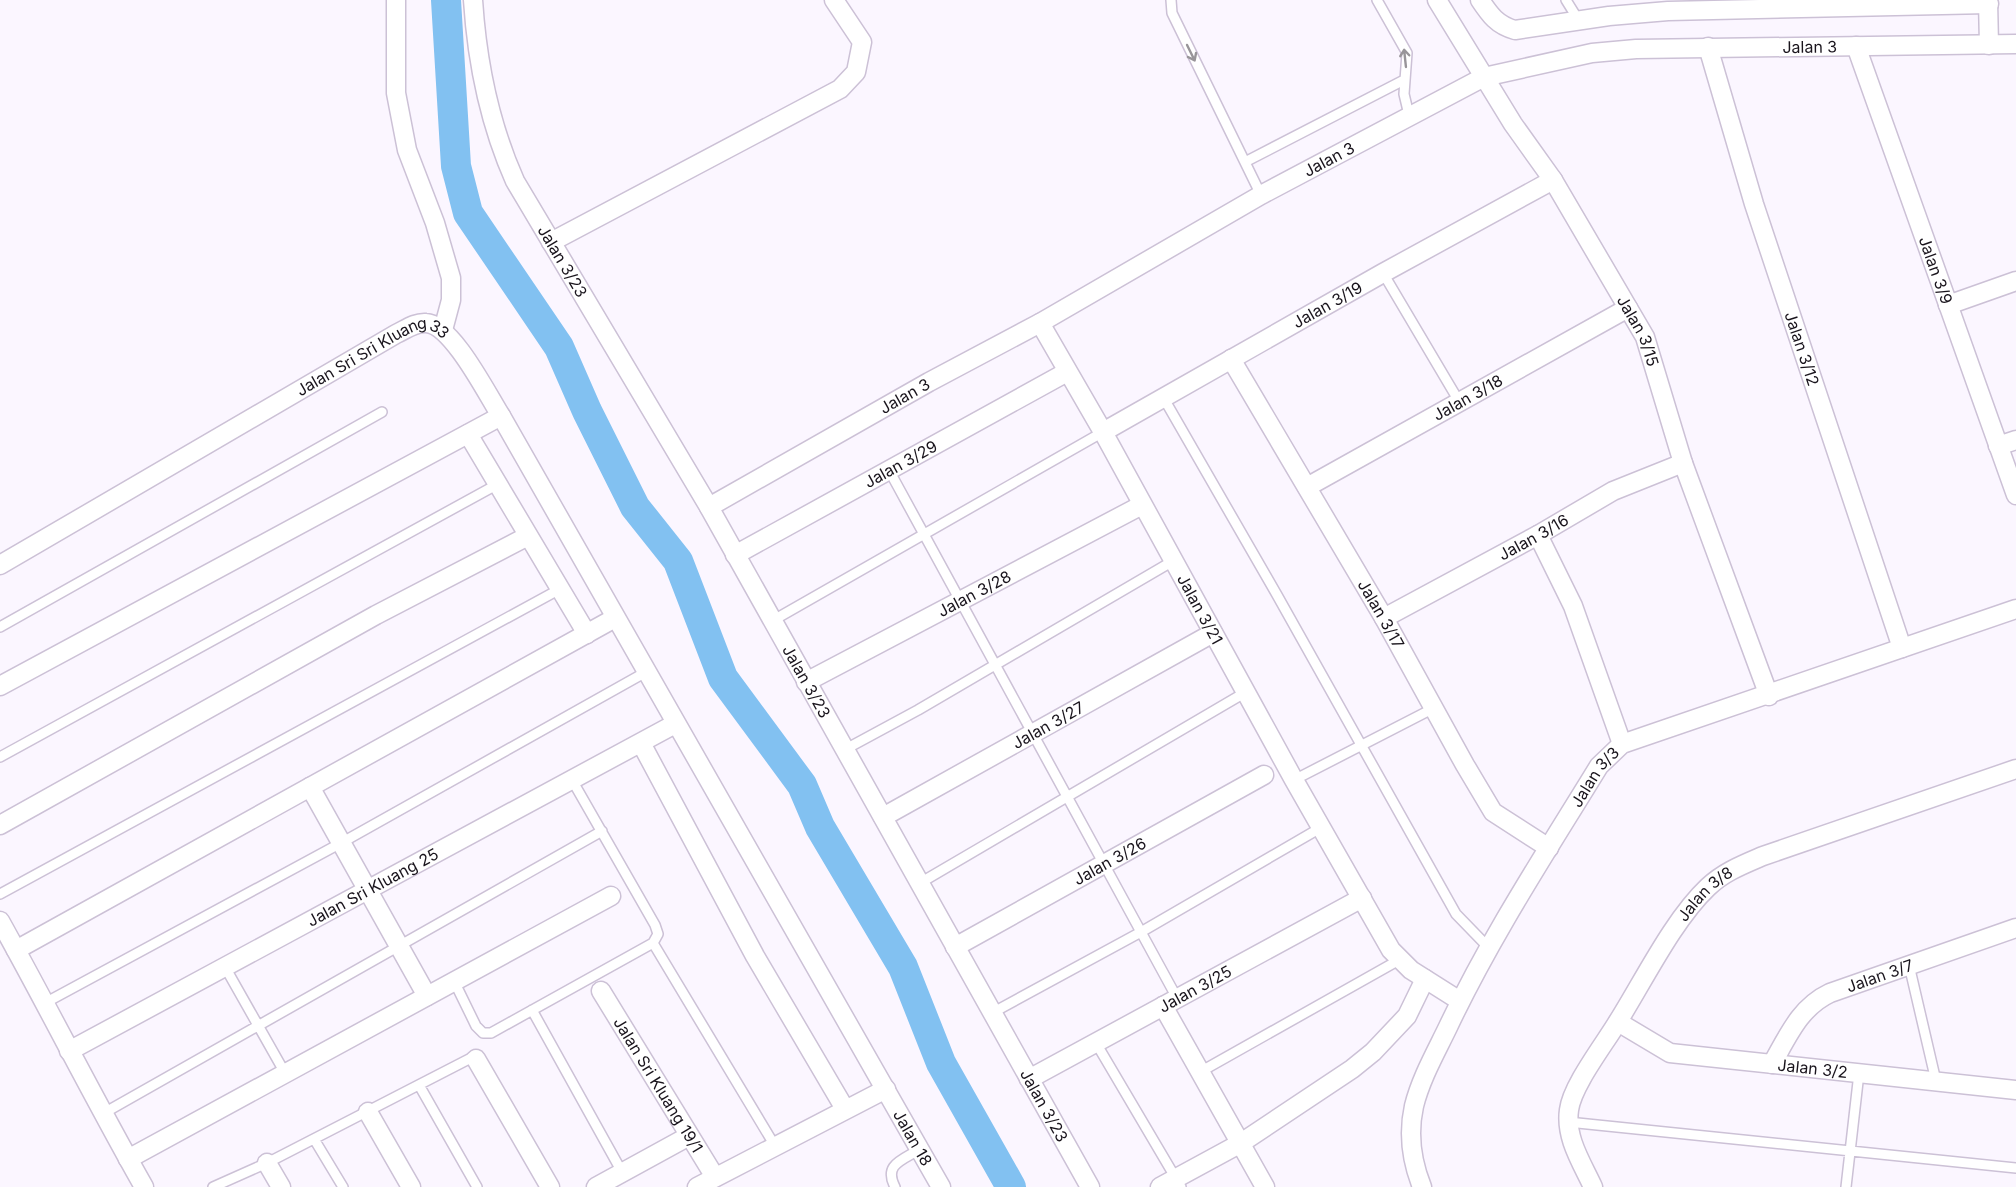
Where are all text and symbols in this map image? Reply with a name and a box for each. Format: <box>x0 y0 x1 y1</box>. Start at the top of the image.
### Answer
street label: Jalan 3 <box>1782 36 1837 57</box>
one-way arrow <box>1186 44 1198 62</box>
one-way arrow <box>1399 49 1410 68</box>
street label: Jalan 3 <box>1300 137 1358 181</box>
street label: Jalan 3/23 <box>534 222 592 301</box>
street label: Jalan 3/9 <box>1915 234 1957 307</box>
street label: Jalan 3/19 <box>1289 277 1366 332</box>
street label: Jalan 3/15 <box>1613 292 1663 369</box>
street label: Jalan 3/12 <box>1781 309 1824 388</box>
street label: Jalan Sri Sri Kluang 33 <box>292 313 454 400</box>
street label: Jalan 3/18 <box>1429 370 1506 425</box>
street label: Jalan 3 <box>876 374 933 418</box>
street label: Jalan 3/29 <box>861 436 941 492</box>
street label: Jalan 3/16 <box>1495 509 1572 564</box>
street label: Jalan 3/28 <box>934 566 1014 621</box>
street label: Jalan 3/21 <box>1173 571 1228 648</box>
street label: Jalan 3/17 <box>1354 576 1409 652</box>
street label: Jalan 3/23 <box>778 641 835 721</box>
street label: Jalan 3/27 <box>1009 697 1088 753</box>
street label: Jalan 3/3 <box>1566 742 1623 811</box>
street label: Jalan 3/26 <box>1070 833 1150 889</box>
street label: Jalan Sri Kluang 25 <box>304 844 442 931</box>
street label: Jalan 3/8 <box>1673 862 1736 925</box>
street label: Jalan 3/7 <box>1843 955 1916 997</box>
street label: Jalan 3/25 <box>1155 961 1235 1017</box>
street label: Jalan Sri Kluang 19/1 <box>609 1013 708 1156</box>
street label: Jalan 3/2 <box>1777 1055 1849 1082</box>
street label: Jalan 3/23 <box>1016 1065 1073 1145</box>
street label: Jalan 18 <box>889 1106 937 1169</box>

